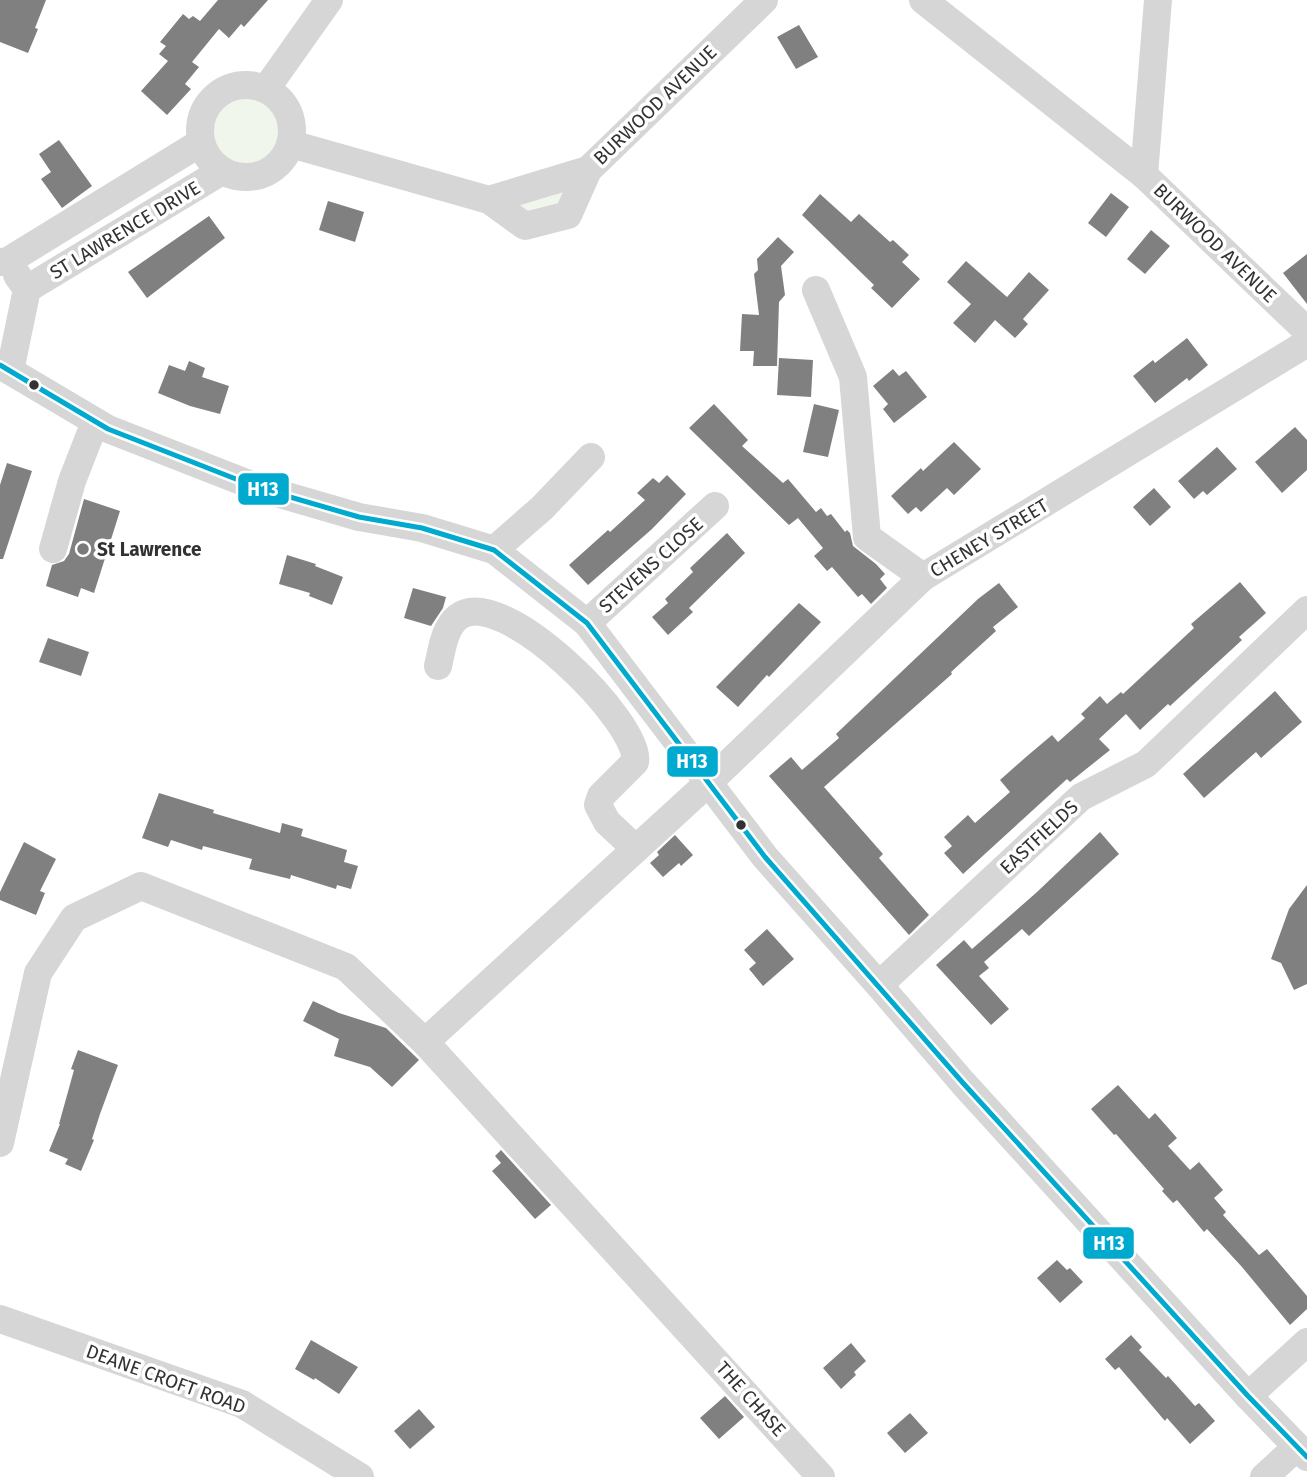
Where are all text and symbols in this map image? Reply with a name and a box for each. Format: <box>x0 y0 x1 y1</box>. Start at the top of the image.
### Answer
street label: BURWOOD AVENUE <box>589 40 721 170</box>
street label: ST LAWRENCE DRIVE <box>46 176 204 284</box>
street label: BURWOOD AVENUE <box>1149 178 1281 308</box>
unlabelled marker <box>27 378 41 392</box>
line badge: H13 <box>237 472 290 506</box>
text: H13 <box>247 478 279 501</box>
street label: CHENEY STREET <box>926 494 1052 582</box>
street label: STEVENS CLOSE <box>594 512 708 618</box>
place label: St Lawrence <box>97 538 202 561</box>
marker: St Lawrence <box>75 541 91 557</box>
line badge: H13 <box>666 745 719 778</box>
text: H13 <box>676 750 708 773</box>
street label: EASTFIELDS <box>995 795 1083 879</box>
unlabelled marker <box>734 818 748 832</box>
line badge: H13 <box>1082 1226 1135 1260</box>
text: H13 <box>1093 1232 1125 1255</box>
street label: DEANE CROFT ROAD <box>83 1339 249 1419</box>
street label: THE CHASE <box>711 1357 791 1441</box>

